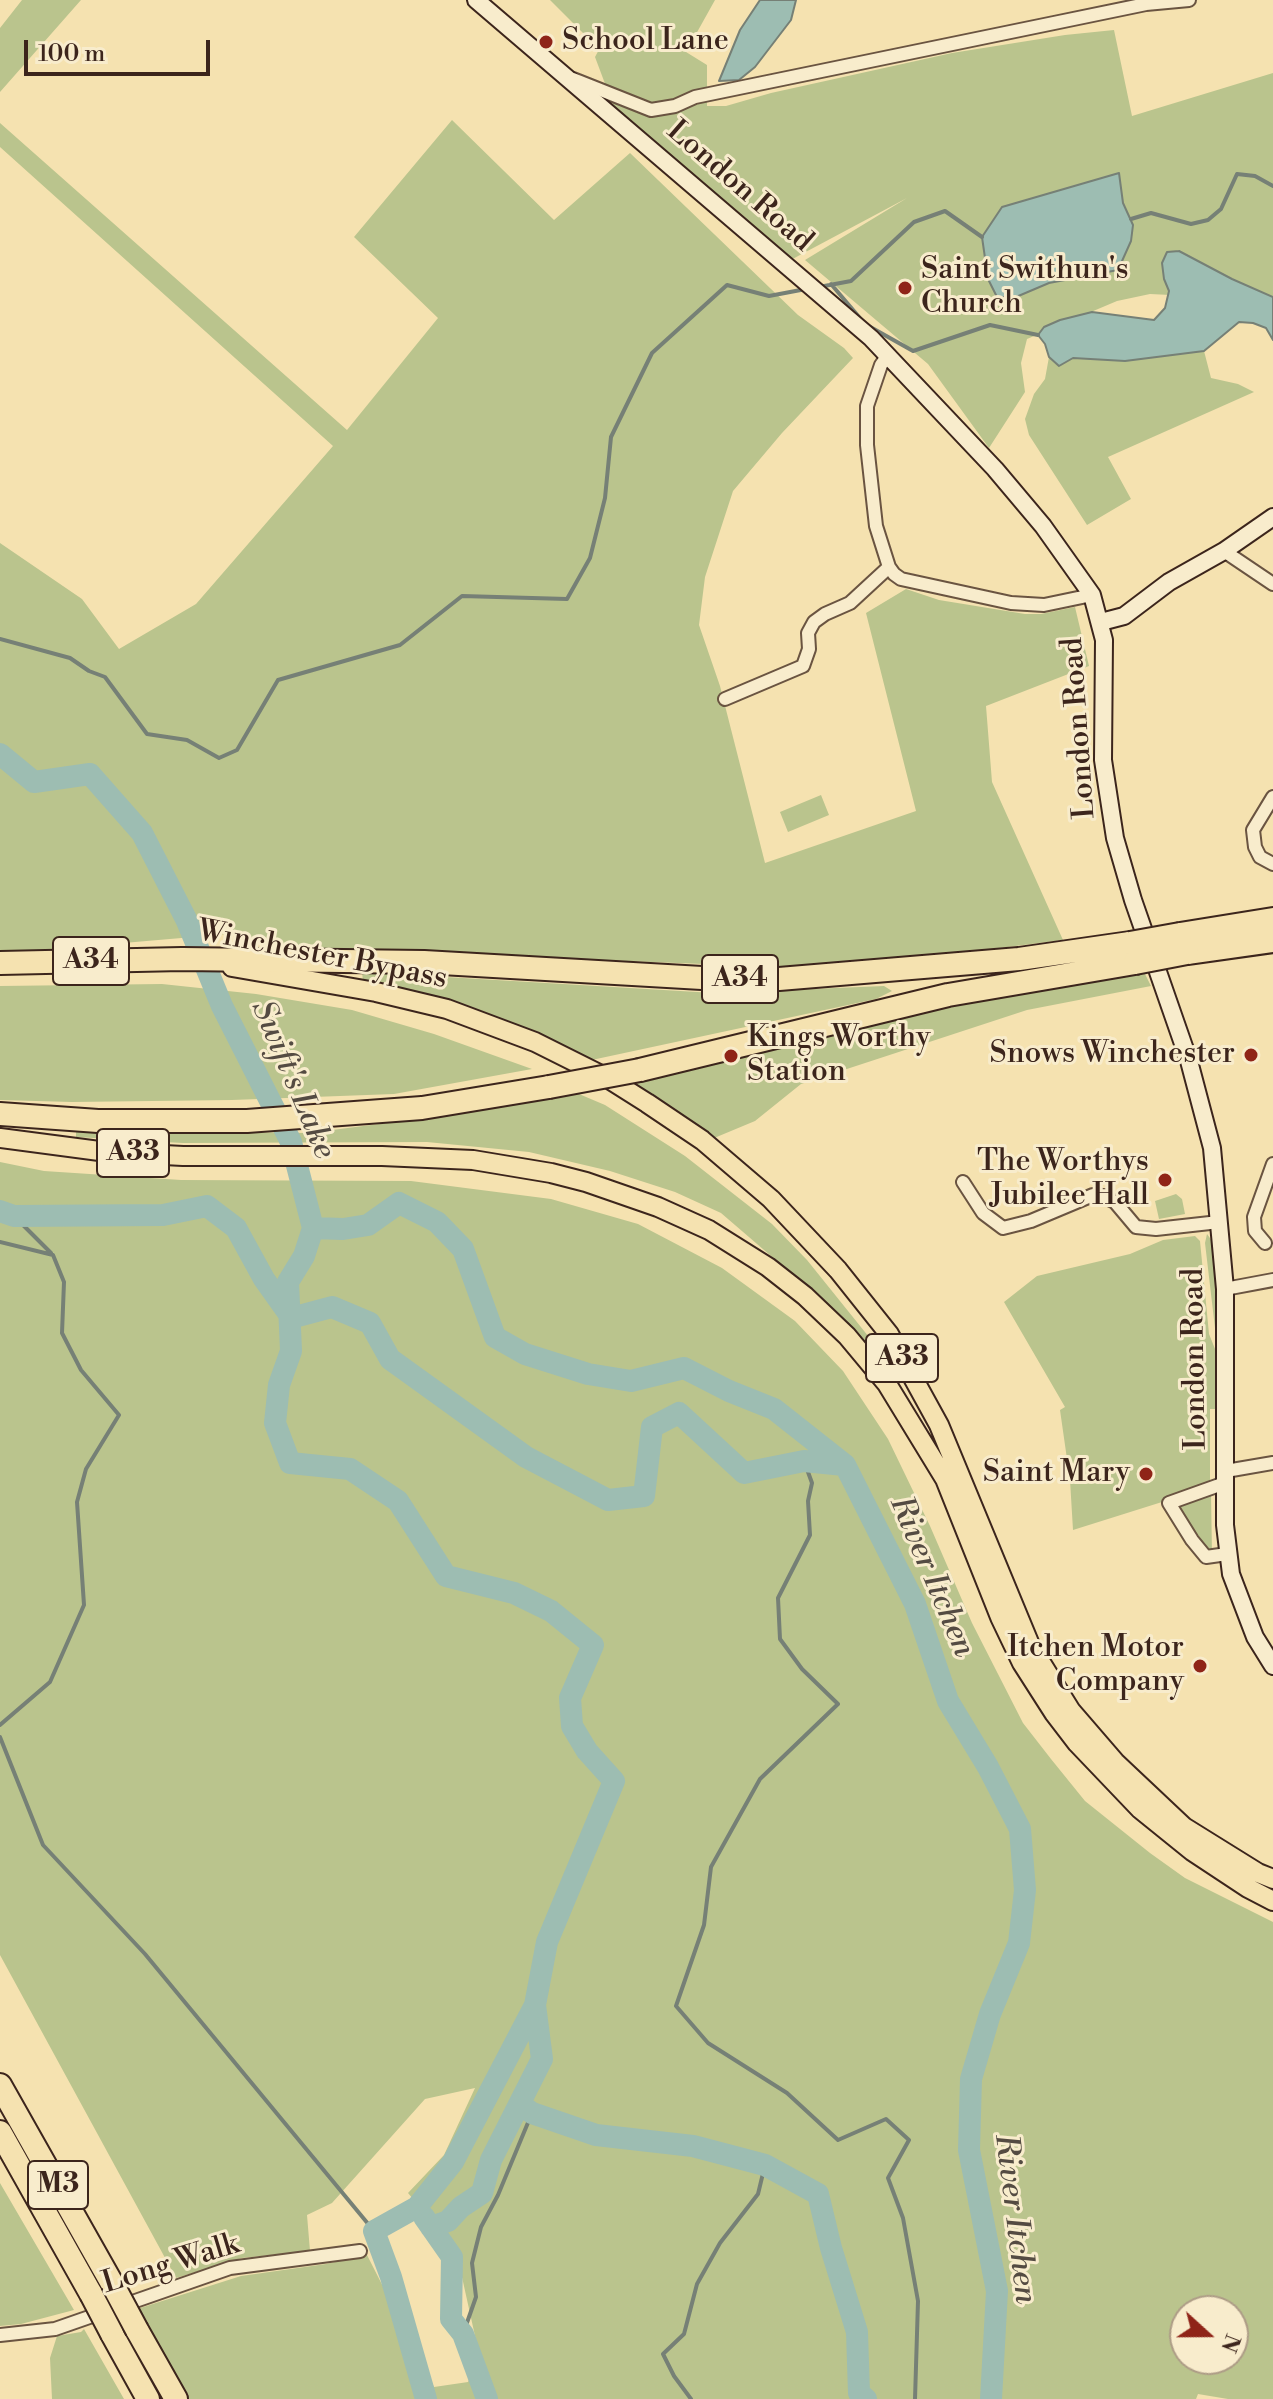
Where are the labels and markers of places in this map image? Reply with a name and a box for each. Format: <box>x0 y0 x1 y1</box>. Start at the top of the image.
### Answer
place label: School Lane <box>562 24 729 60</box>
marker: School Lane <box>537 33 555 51</box>
place label: Saint Swithun's Church <box>921 253 1129 324</box>
marker: Saint Swithun's Church <box>896 279 914 297</box>
place label: Kings Worthy Station <box>747 1021 931 1092</box>
place label: Snows Winchester <box>989 1037 1235 1073</box>
marker: Snows Winchester <box>1242 1046 1260 1064</box>
marker: Kings Worthy Station <box>722 1047 740 1065</box>
place label: The Worthys Jubilee Hall <box>977 1145 1149 1216</box>
marker: The Worthys Jubilee Hall <box>1156 1171 1174 1189</box>
place label: Saint Mary <box>983 1456 1130 1492</box>
marker: Saint Mary <box>1137 1465 1155 1483</box>
place label: Itchen Motor Company <box>1007 1631 1184 1702</box>
marker: Itchen Motor Company <box>1191 1657 1209 1675</box>

